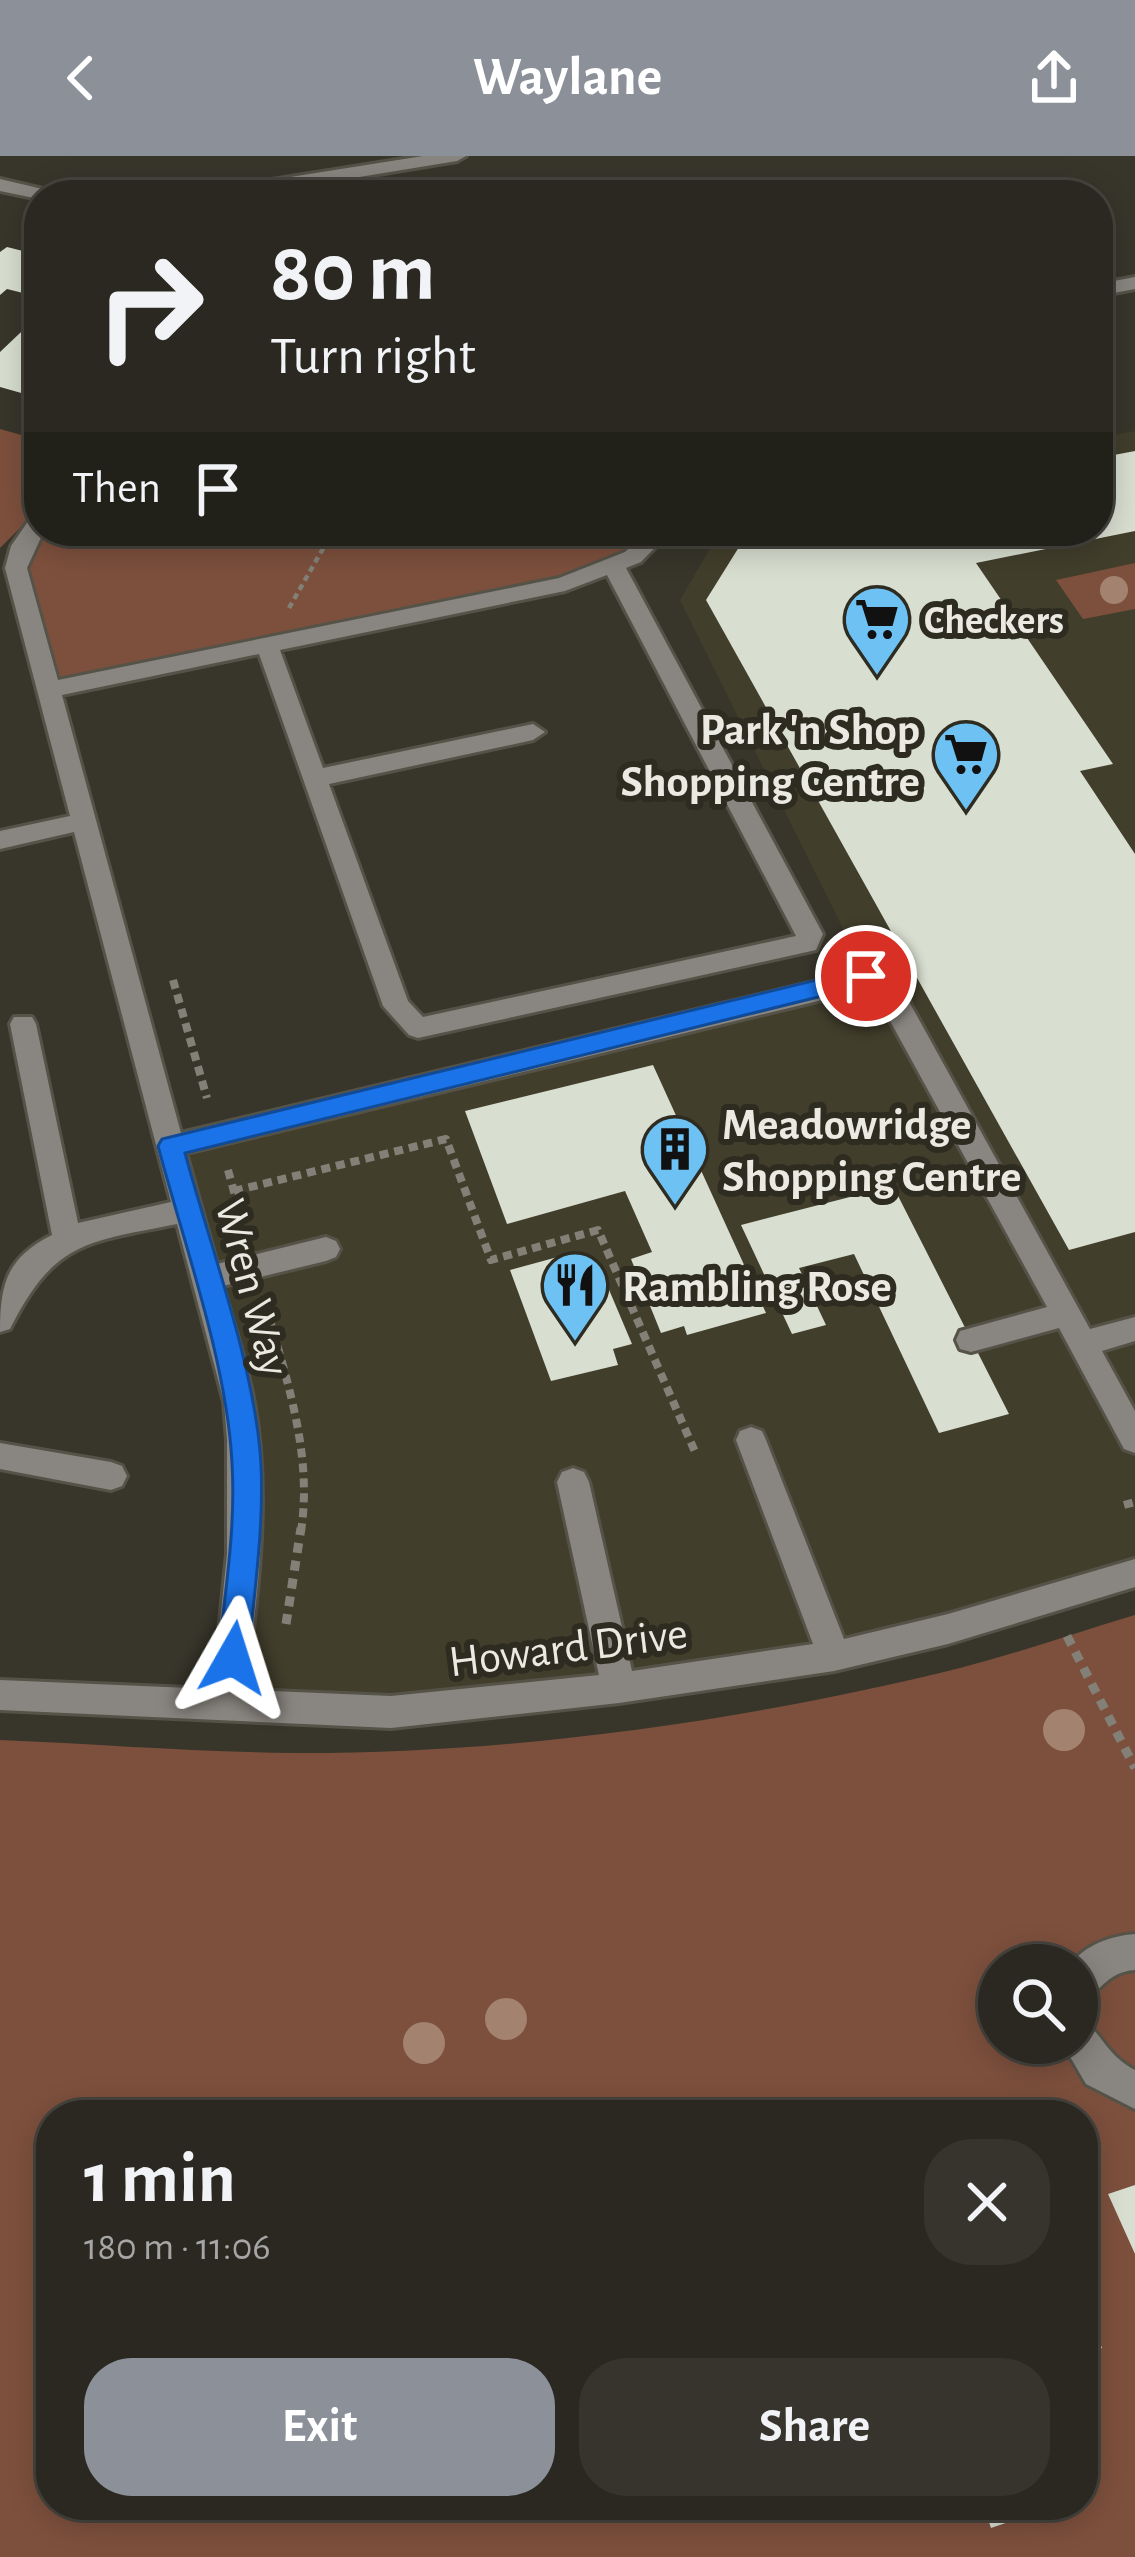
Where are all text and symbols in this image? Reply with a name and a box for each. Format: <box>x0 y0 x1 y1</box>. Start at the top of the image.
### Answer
icon: back <box>48 45 114 111</box>
icon: share <box>1021 45 1087 111</box>
text: Waylane <box>473 51 662 105</box>
icon: right <box>72 228 228 384</box>
text: 80 m <box>270 232 436 316</box>
text: Turn right <box>270 330 476 384</box>
icon: arrive <box>185 456 251 522</box>
text: Then <box>72 466 161 511</box>
supermarket icon: Checkers <box>842 584 912 678</box>
place label: Checkers <box>924 602 1064 641</box>
place label: Park 'n Shop Shopping Centre <box>620 708 920 805</box>
supermarket icon: Park 'n Shop Shopping Centre <box>931 719 1001 813</box>
pin <box>815 925 917 1027</box>
icon: arrive <box>833 943 899 1009</box>
place label: Meadowridge Shopping Centre <box>722 1103 1022 1200</box>
building icon: Meadowridge Shopping Centre <box>640 1114 710 1208</box>
street label: Wren Way <box>206 1194 297 1381</box>
restaurant icon: Rambling Rose <box>540 1250 610 1344</box>
place label: Rambling Rose <box>622 1265 892 1310</box>
position arrow <box>170 1595 296 1721</box>
street label: Howard Drive <box>446 1612 690 1685</box>
map controls <box>978 1944 1098 2064</box>
button: search <box>978 1944 1098 2064</box>
button: close <box>924 2139 1050 2265</box>
text: 1 min <box>84 2143 236 2215</box>
text: 180 m · 11:06 <box>84 2228 271 2267</box>
button: Exit <box>84 2358 555 2496</box>
button: Share <box>579 2358 1050 2496</box>

